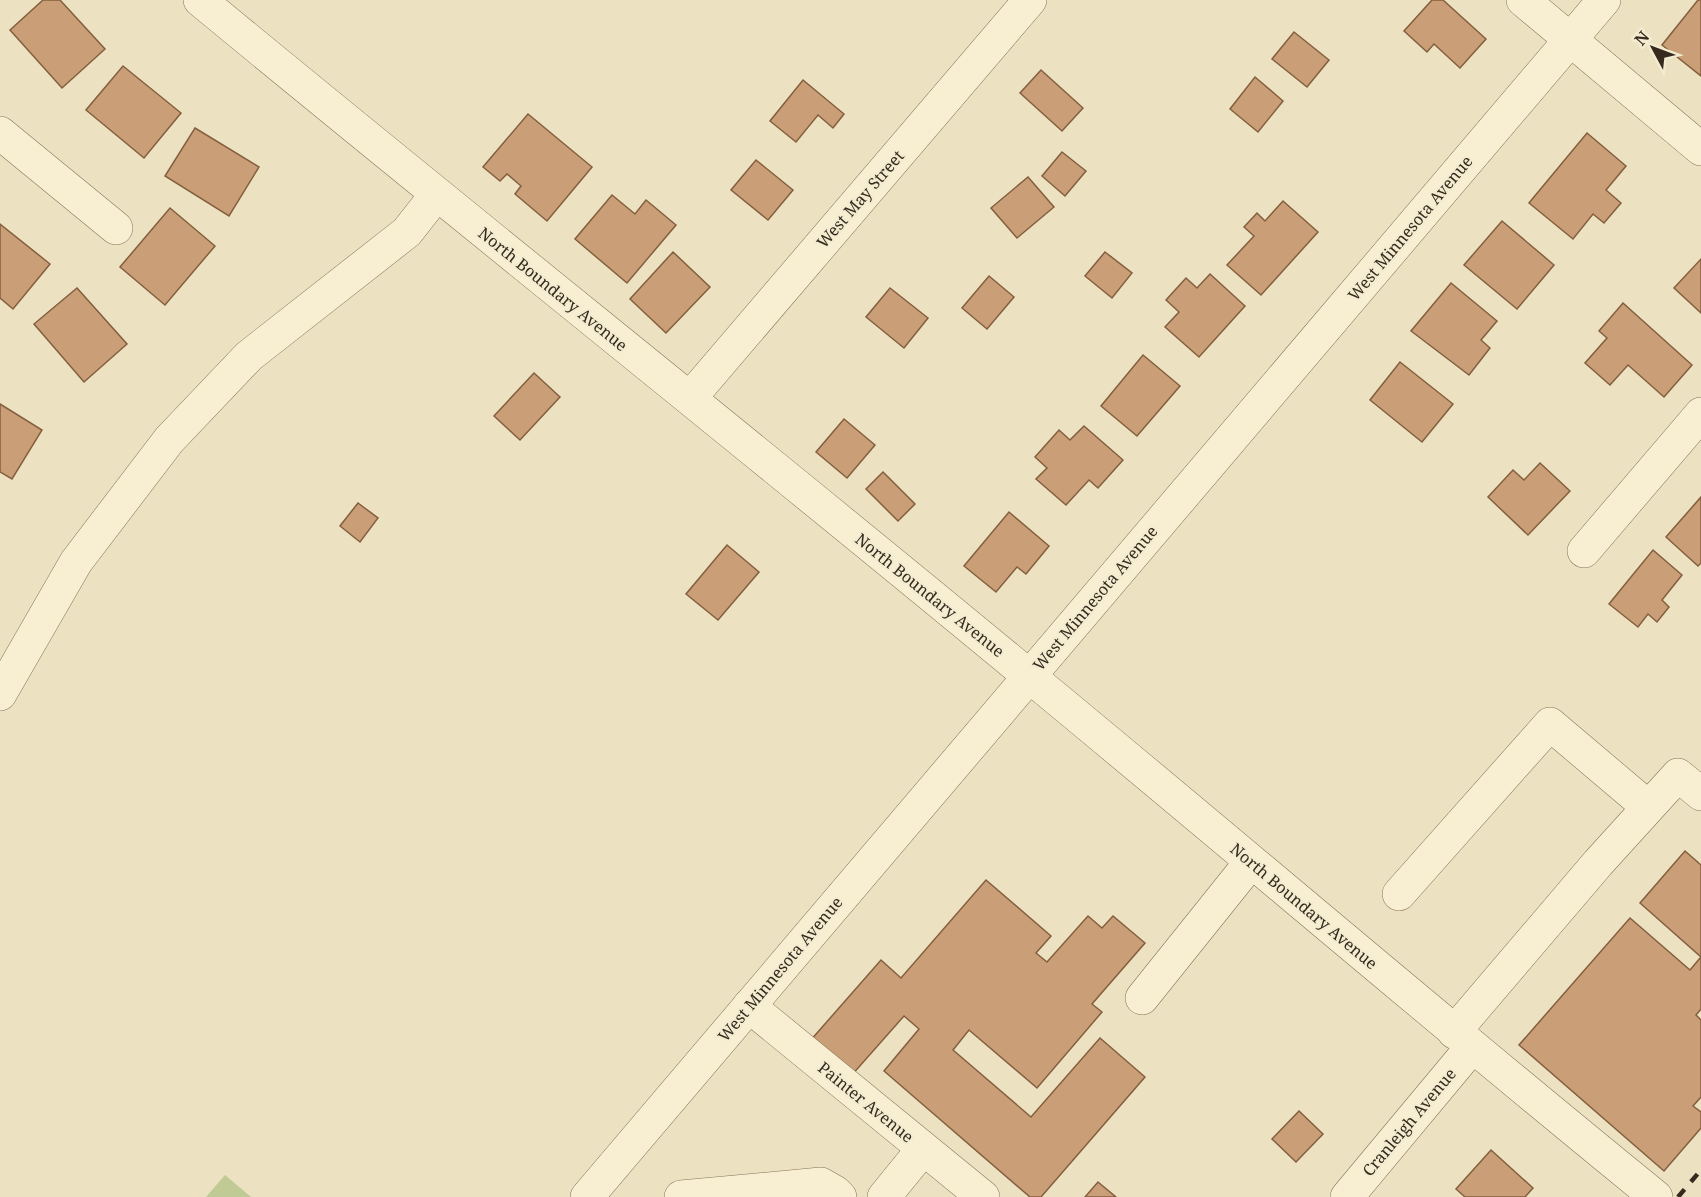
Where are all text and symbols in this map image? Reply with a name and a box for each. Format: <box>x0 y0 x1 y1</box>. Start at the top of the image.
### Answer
north arrow <box>1623 18 1683 78</box>
text: N <box>1629 26 1654 50</box>
street label: West May Street <box>811 145 909 253</box>
street label: West Minnesota Avenue <box>1343 151 1477 305</box>
street label: North Boundary Avenue <box>474 222 632 356</box>
street label: West Minnesota Avenue <box>1028 521 1162 675</box>
street label: North Boundary Avenue <box>851 528 1009 662</box>
street label: North Boundary Avenue <box>1226 838 1382 974</box>
street label: West Minnesota Avenue <box>713 892 847 1046</box>
street label: Painter Avenue <box>814 1057 918 1147</box>
street label: Cranleigh Avenue <box>1357 1063 1461 1181</box>

